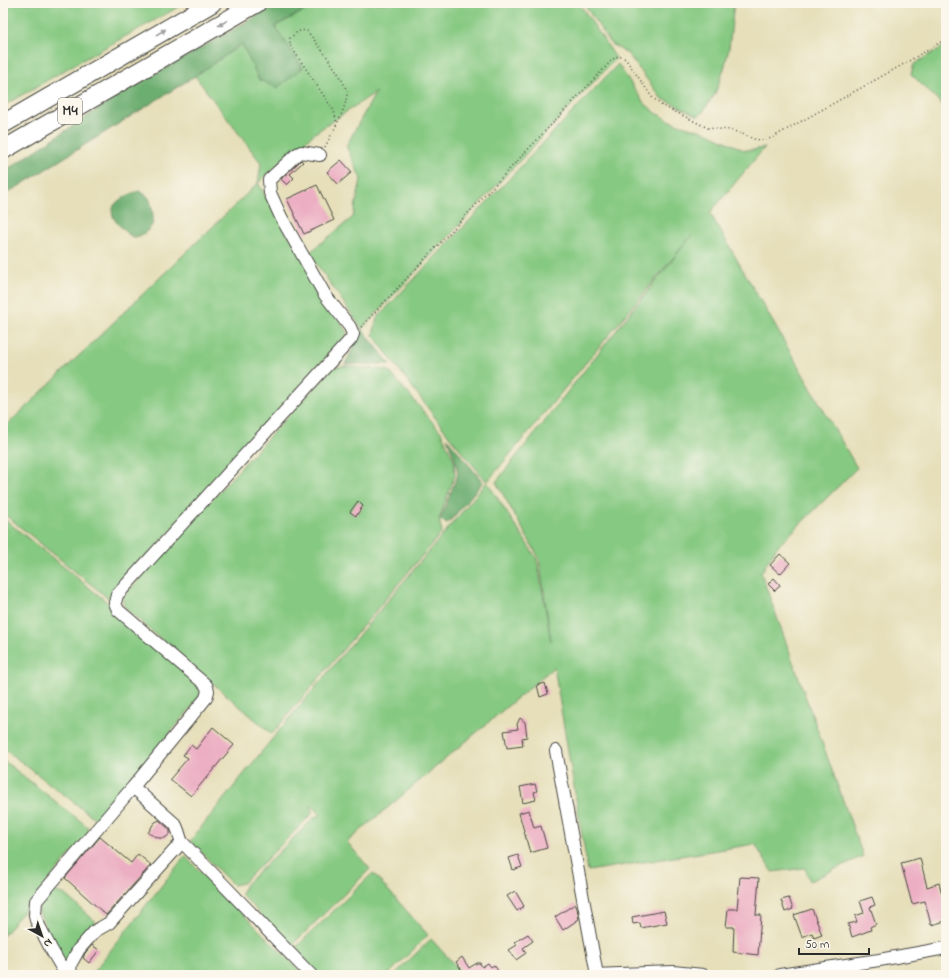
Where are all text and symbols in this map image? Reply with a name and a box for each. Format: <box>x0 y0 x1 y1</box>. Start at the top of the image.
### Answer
one-way arrow <box>217 19 229 26</box>
one-way arrow <box>155 29 167 36</box>
road number: M4 <box>58 98 82 124</box>
north arrow <box>22 916 62 956</box>
scale bar <box>799 930 869 956</box>
text: N <box>40 934 56 951</box>
text: 50 m <box>805 936 829 954</box>

